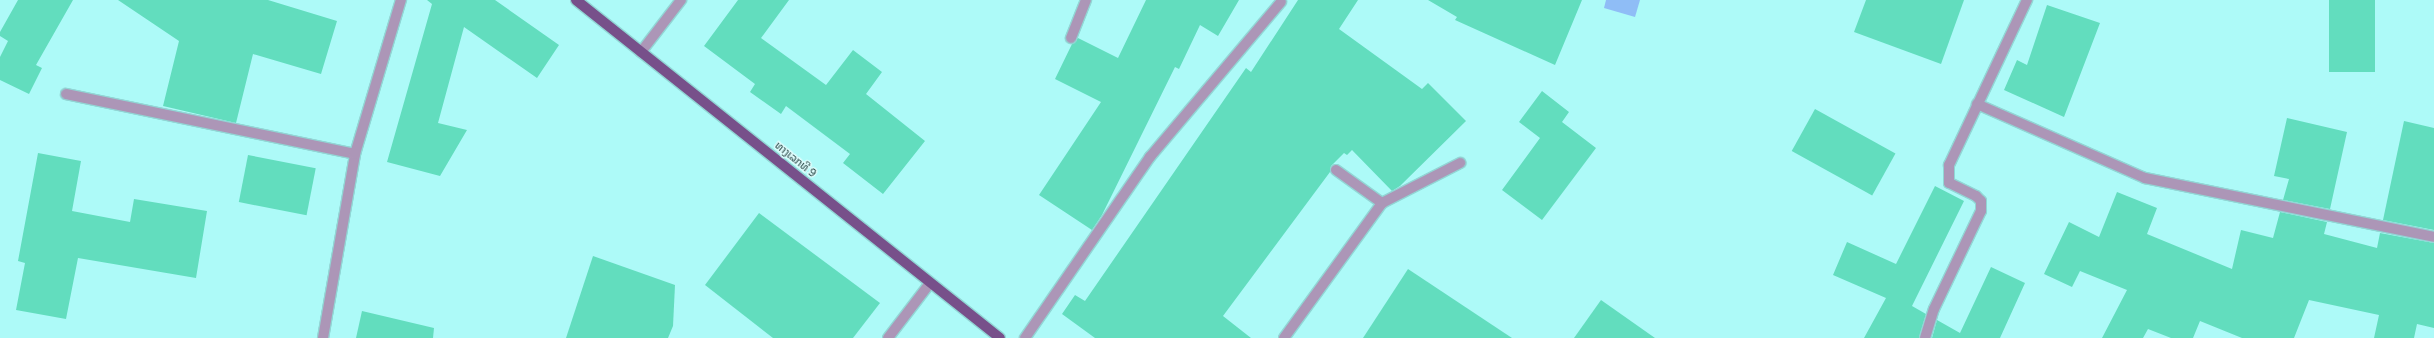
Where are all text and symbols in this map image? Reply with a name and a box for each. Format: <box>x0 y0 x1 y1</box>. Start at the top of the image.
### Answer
street label: ທາງເລກທີ 9 <box>772 139 818 181</box>

